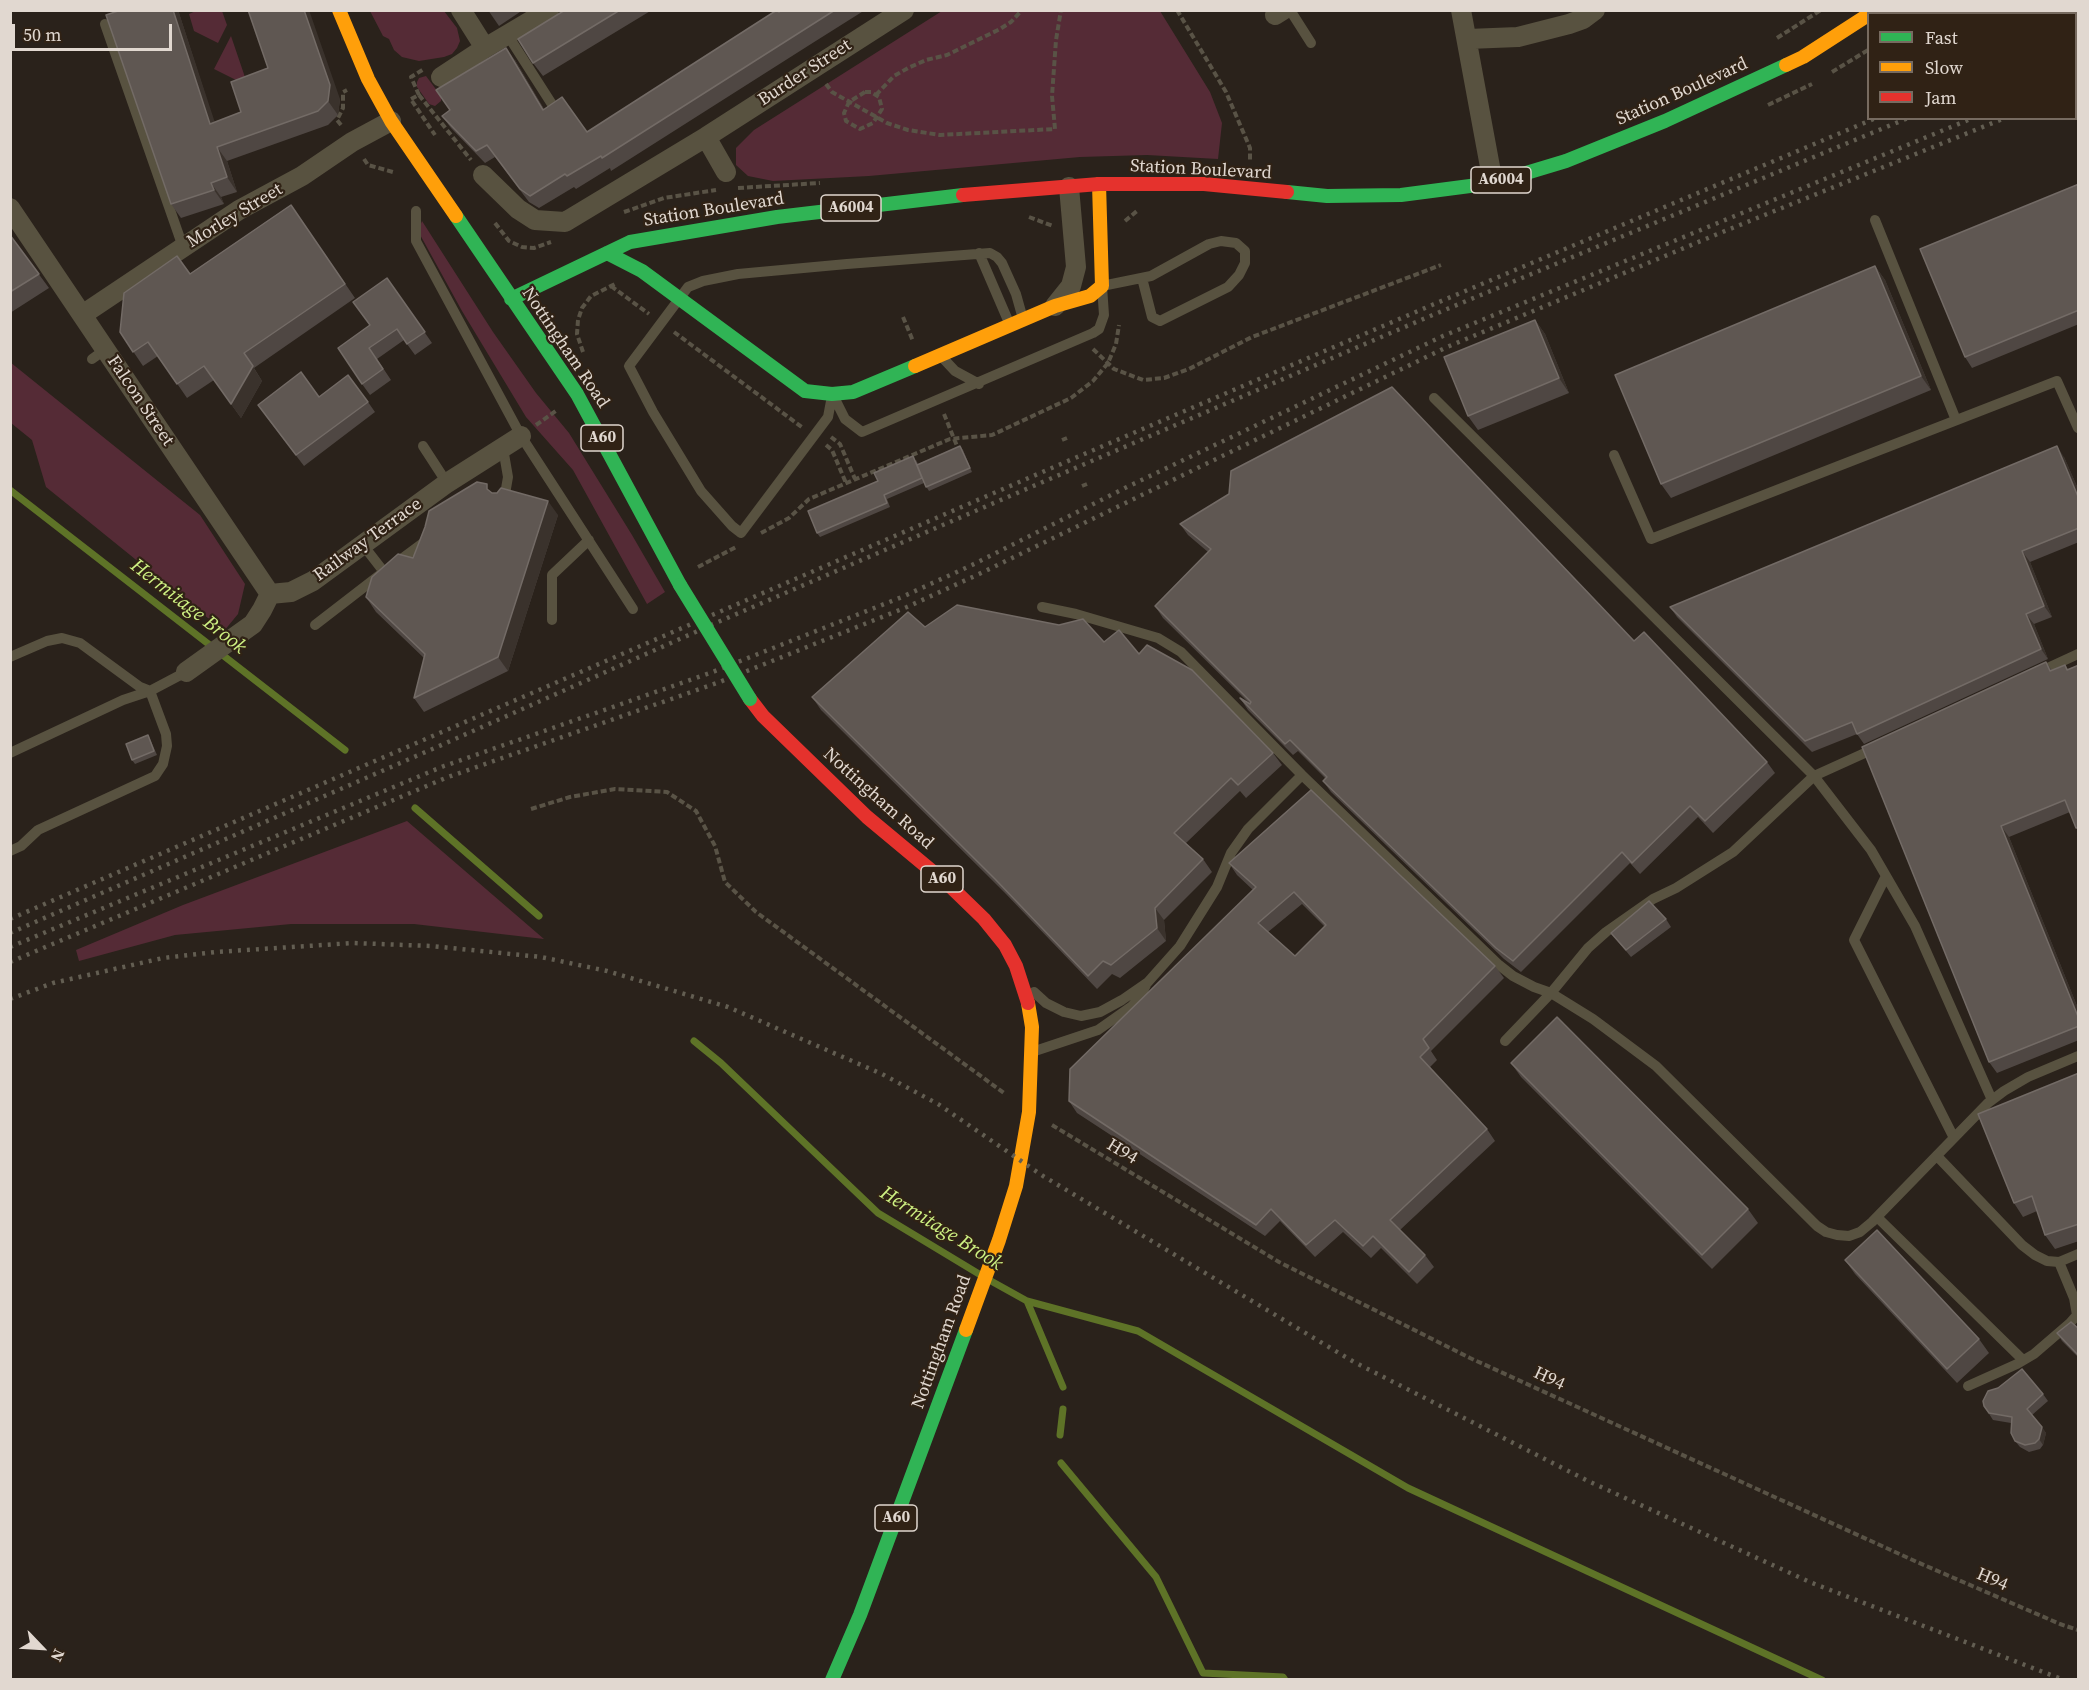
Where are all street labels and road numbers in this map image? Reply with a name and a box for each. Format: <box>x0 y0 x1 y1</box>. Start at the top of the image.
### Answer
street label: Burder Street <box>754 35 856 111</box>
street label: Station Boulevard <box>1613 53 1751 131</box>
street label: Station Boulevard <box>1130 156 1272 184</box>
road number: A6004 <box>1471 167 1531 193</box>
street label: Morley Street <box>183 179 287 253</box>
street label: Station Boulevard <box>642 188 786 232</box>
road number: A6004 <box>821 195 881 221</box>
street label: Nottingham Road <box>517 283 613 413</box>
street label: Falcon Street <box>102 352 178 450</box>
road number: A60 <box>581 425 623 451</box>
street label: Railway Terrace <box>310 494 426 586</box>
street label: Nottingham Road <box>818 744 938 854</box>
road number: A60 <box>921 866 963 892</box>
street label: H94 <box>1103 1134 1141 1170</box>
street label: Nottingham Road <box>908 1272 976 1412</box>
street label: H94 <box>1530 1362 1568 1396</box>
road number: A60 <box>875 1505 917 1531</box>
street label: H94 <box>1973 1564 2011 1596</box>

